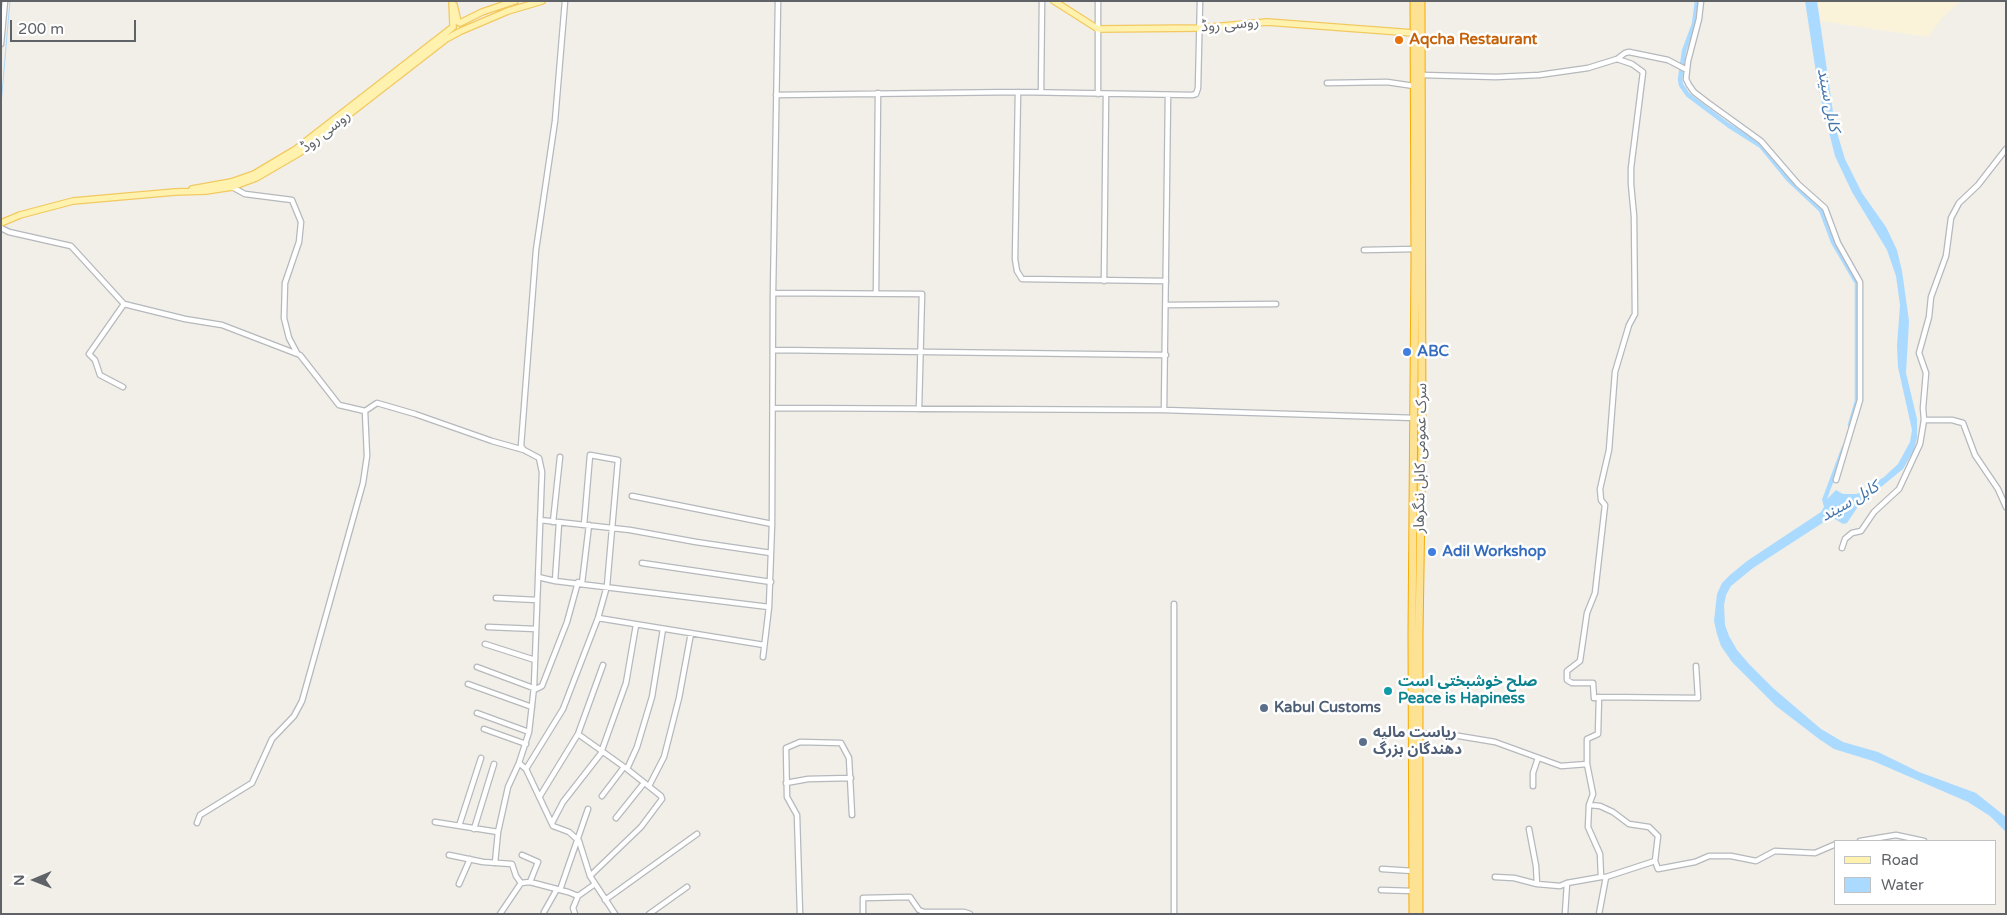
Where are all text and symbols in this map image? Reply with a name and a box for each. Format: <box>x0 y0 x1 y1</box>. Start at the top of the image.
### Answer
scale bar <box>12 10 139 42</box>
street label: روسی روڈ <box>1200 13 1260 37</box>
text: 200 m <box>18 20 64 38</box>
place label: Aqcha Restaurant <box>1409 31 1537 49</box>
marker: Aqcha Restaurant <box>1393 34 1405 46</box>
water label: کابل سيند <box>1812 67 1844 133</box>
street label: روسی روڈ <box>297 107 355 157</box>
place label: ABC <box>1417 343 1449 361</box>
marker: ABC <box>1401 346 1413 358</box>
street label: سرک عمومی کابل ننگرهار <box>1411 383 1431 533</box>
water label: کابل سيند <box>1818 478 1882 526</box>
place label: Adil Workshop <box>1442 543 1546 561</box>
marker: Adil Workshop <box>1426 546 1438 558</box>
place label: صلح خوشبختی است Peace is Hapiness <box>1398 673 1537 708</box>
marker: صلح خوشبختی است Peace is Hapiness <box>1382 685 1394 697</box>
place label: Kabul Customs <box>1274 699 1381 717</box>
marker: Kabul Customs <box>1258 702 1270 714</box>
place label: ریاست مالیه دهندگان بزرگ <box>1373 724 1462 759</box>
marker: ریاست مالیه دهندگان بزرگ <box>1357 736 1369 748</box>
legend <box>1834 840 1997 905</box>
text: Road <box>1881 851 1919 869</box>
north arrow <box>10 855 60 905</box>
text: N <box>11 874 28 886</box>
text: Water <box>1881 876 1924 894</box>

